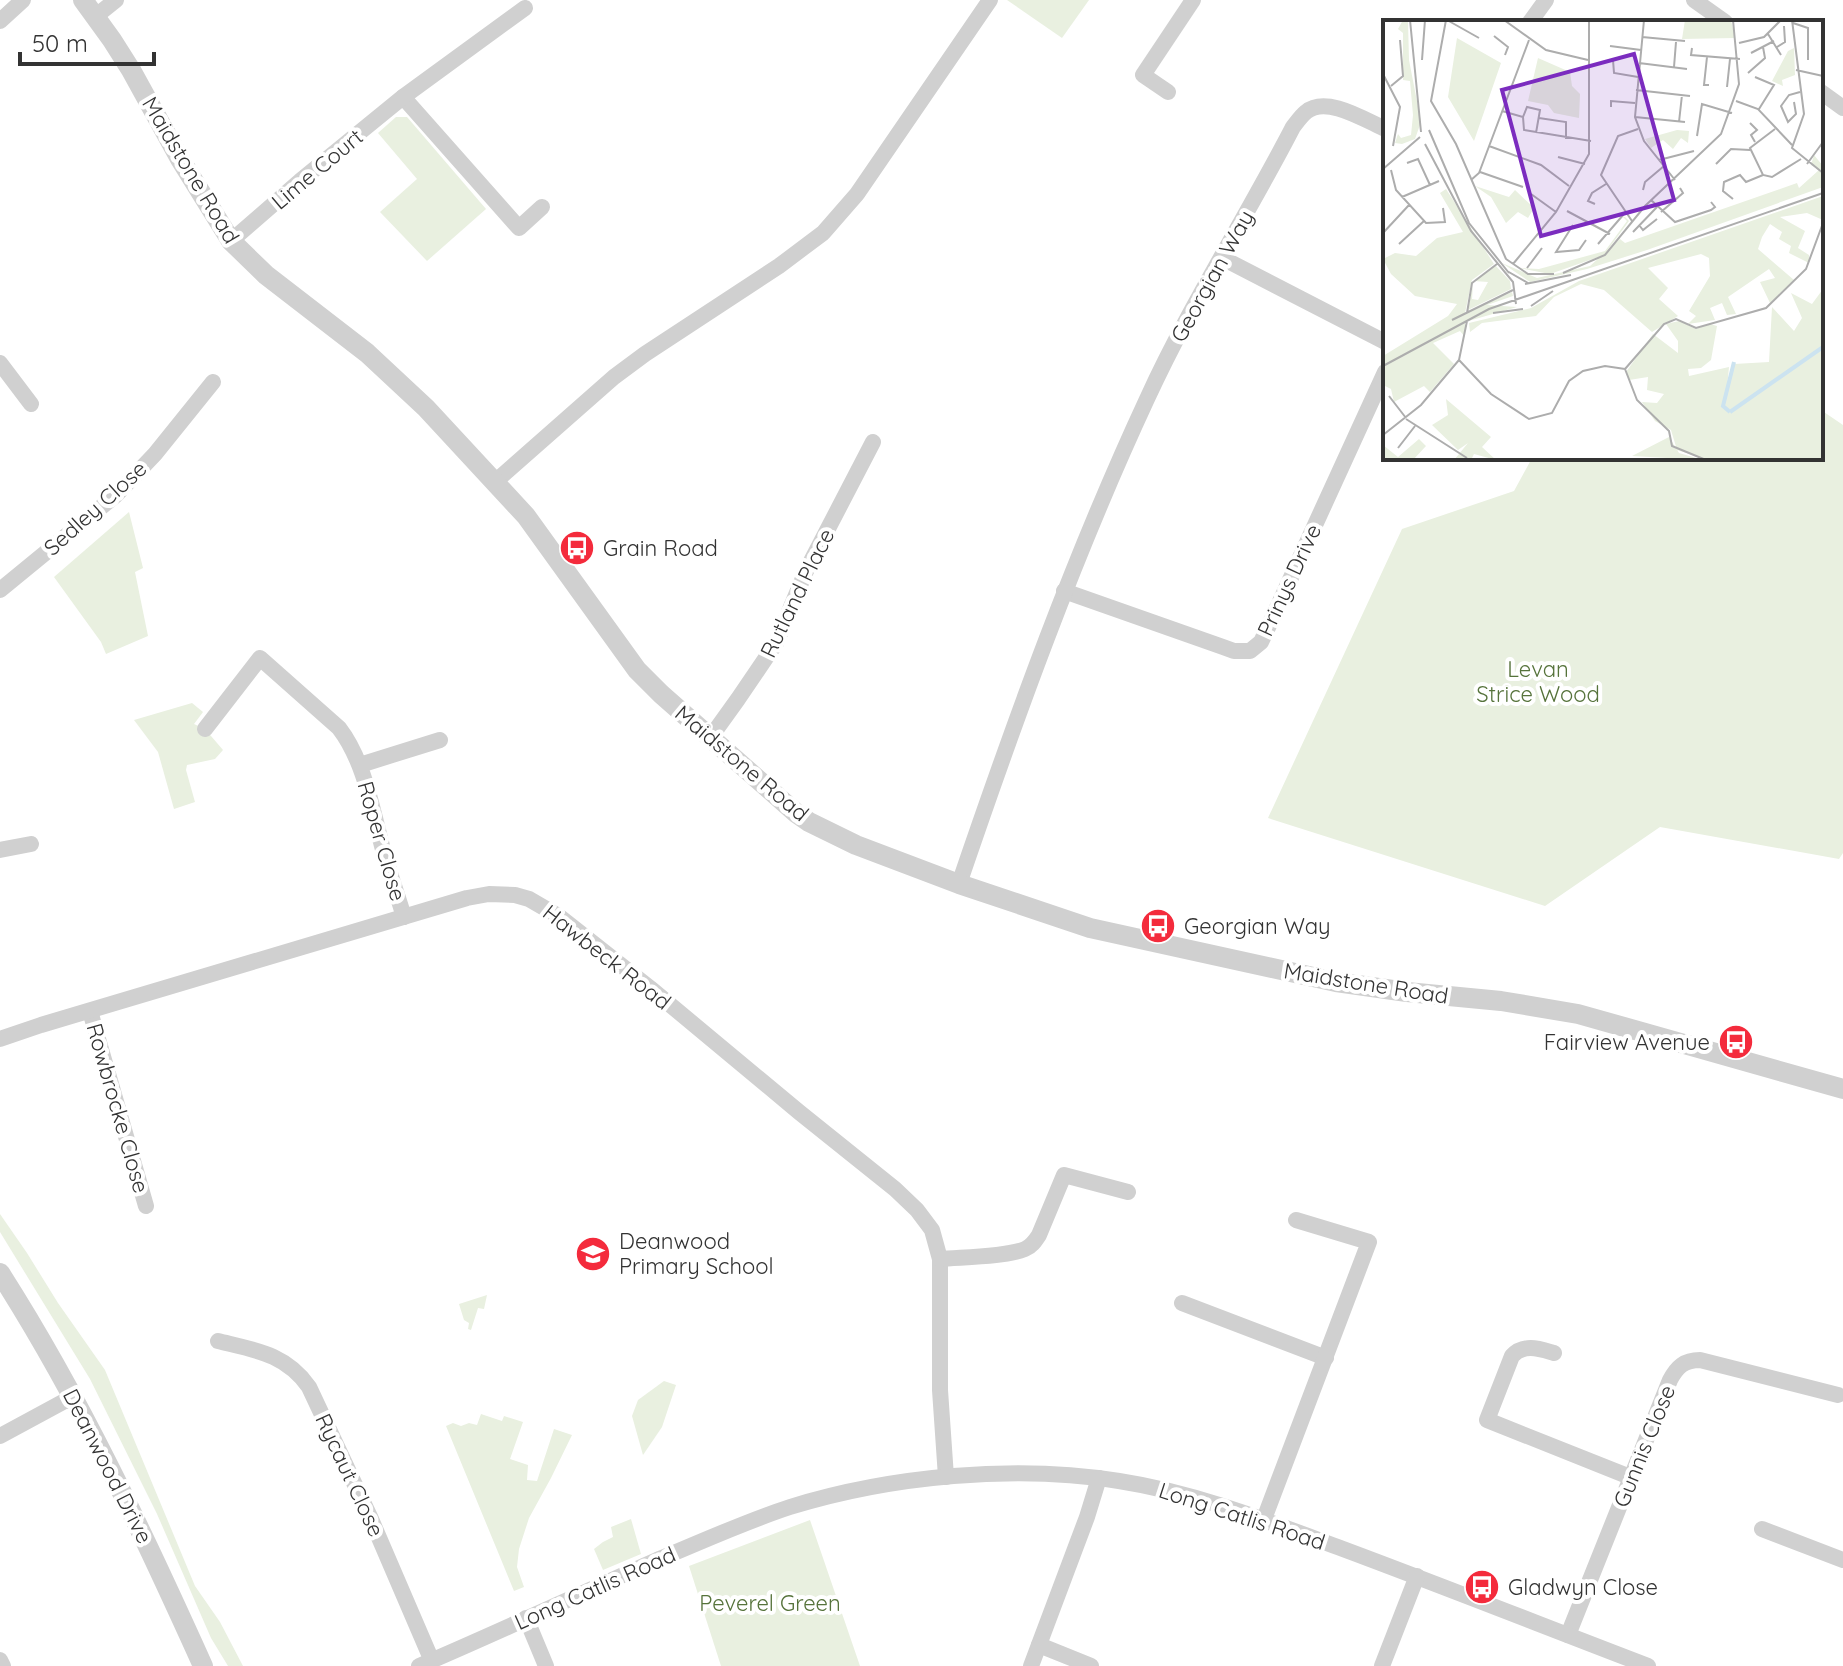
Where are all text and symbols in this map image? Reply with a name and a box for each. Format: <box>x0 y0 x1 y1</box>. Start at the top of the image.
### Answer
scale bar <box>20 16 154 66</box>
inset map <box>1383 20 1823 460</box>
text: 50 m <box>32 28 88 58</box>
street label: Maidstone Road <box>136 92 246 248</box>
street label: Lime Court <box>265 123 369 215</box>
street label: Georgian Way <box>1164 205 1260 347</box>
street label: Sedley Close <box>38 454 152 562</box>
street label: Prinys Drive <box>1251 519 1327 641</box>
street label: Rutland Place <box>754 524 840 662</box>
bus stop icon: Grain Road <box>558 529 596 567</box>
place label: Grain Road <box>603 534 718 562</box>
park label: Levan Strice Wood <box>1476 655 1600 708</box>
street label: Maidstone Road <box>669 699 815 827</box>
street label: Roper Close <box>352 778 412 904</box>
street label: Hawbeck Road <box>537 898 677 1016</box>
bus stop icon: Georgian Way <box>1139 907 1177 945</box>
place label: Georgian Way <box>1184 912 1331 940</box>
street label: Maidstone Road <box>1282 956 1450 1010</box>
street label: Rowbrocke Close <box>80 1020 156 1196</box>
bus stop icon: Fairview Avenue <box>1717 1023 1755 1061</box>
place label: Fairview Avenue <box>1544 1028 1710 1056</box>
place label: Deanwood Primary School <box>619 1227 774 1280</box>
school or university icon: Deanwood Primary School <box>574 1235 612 1273</box>
street label: Gunnis Close <box>1607 1381 1681 1511</box>
street label: Deanwood Drive <box>57 1384 159 1548</box>
street label: Rycaut Close <box>309 1409 391 1541</box>
street label: Long Catlis Road <box>1155 1476 1329 1556</box>
street label: Long Catlis Road <box>510 1540 680 1636</box>
bus stop icon: Gladwyn Close <box>1463 1568 1501 1606</box>
place label: Gladwyn Close <box>1508 1573 1658 1601</box>
park label: Peverel Green <box>699 1589 841 1617</box>

